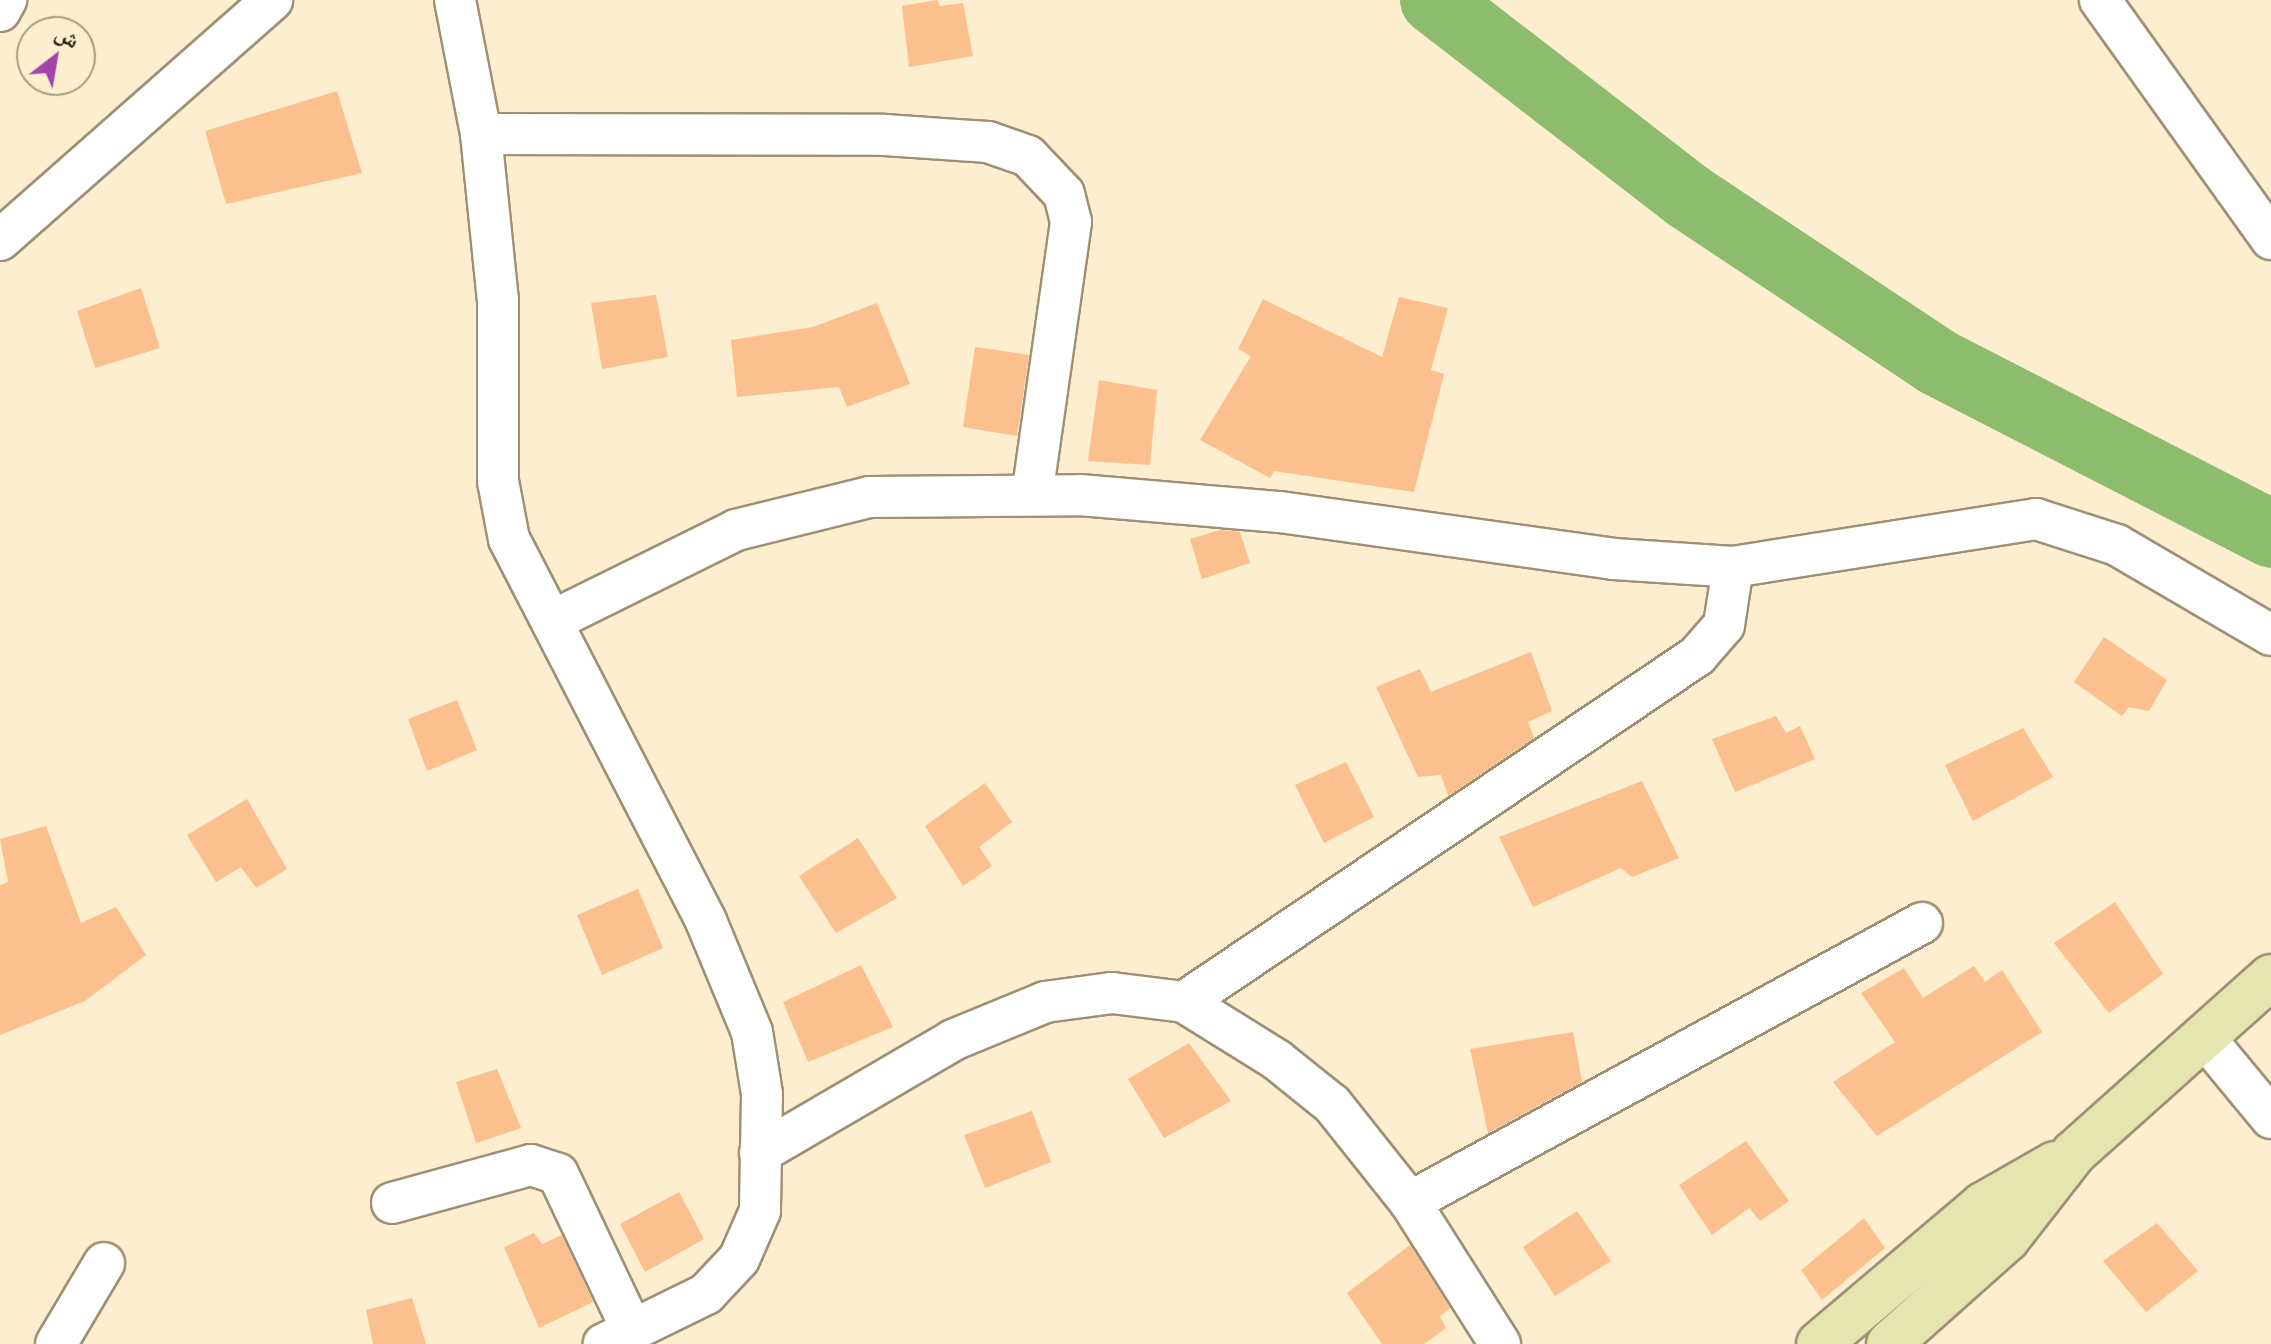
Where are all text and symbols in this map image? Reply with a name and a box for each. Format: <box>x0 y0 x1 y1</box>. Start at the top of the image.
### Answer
north arrow <box>16 16 96 96</box>
text: ش <box>51 20 84 53</box>

